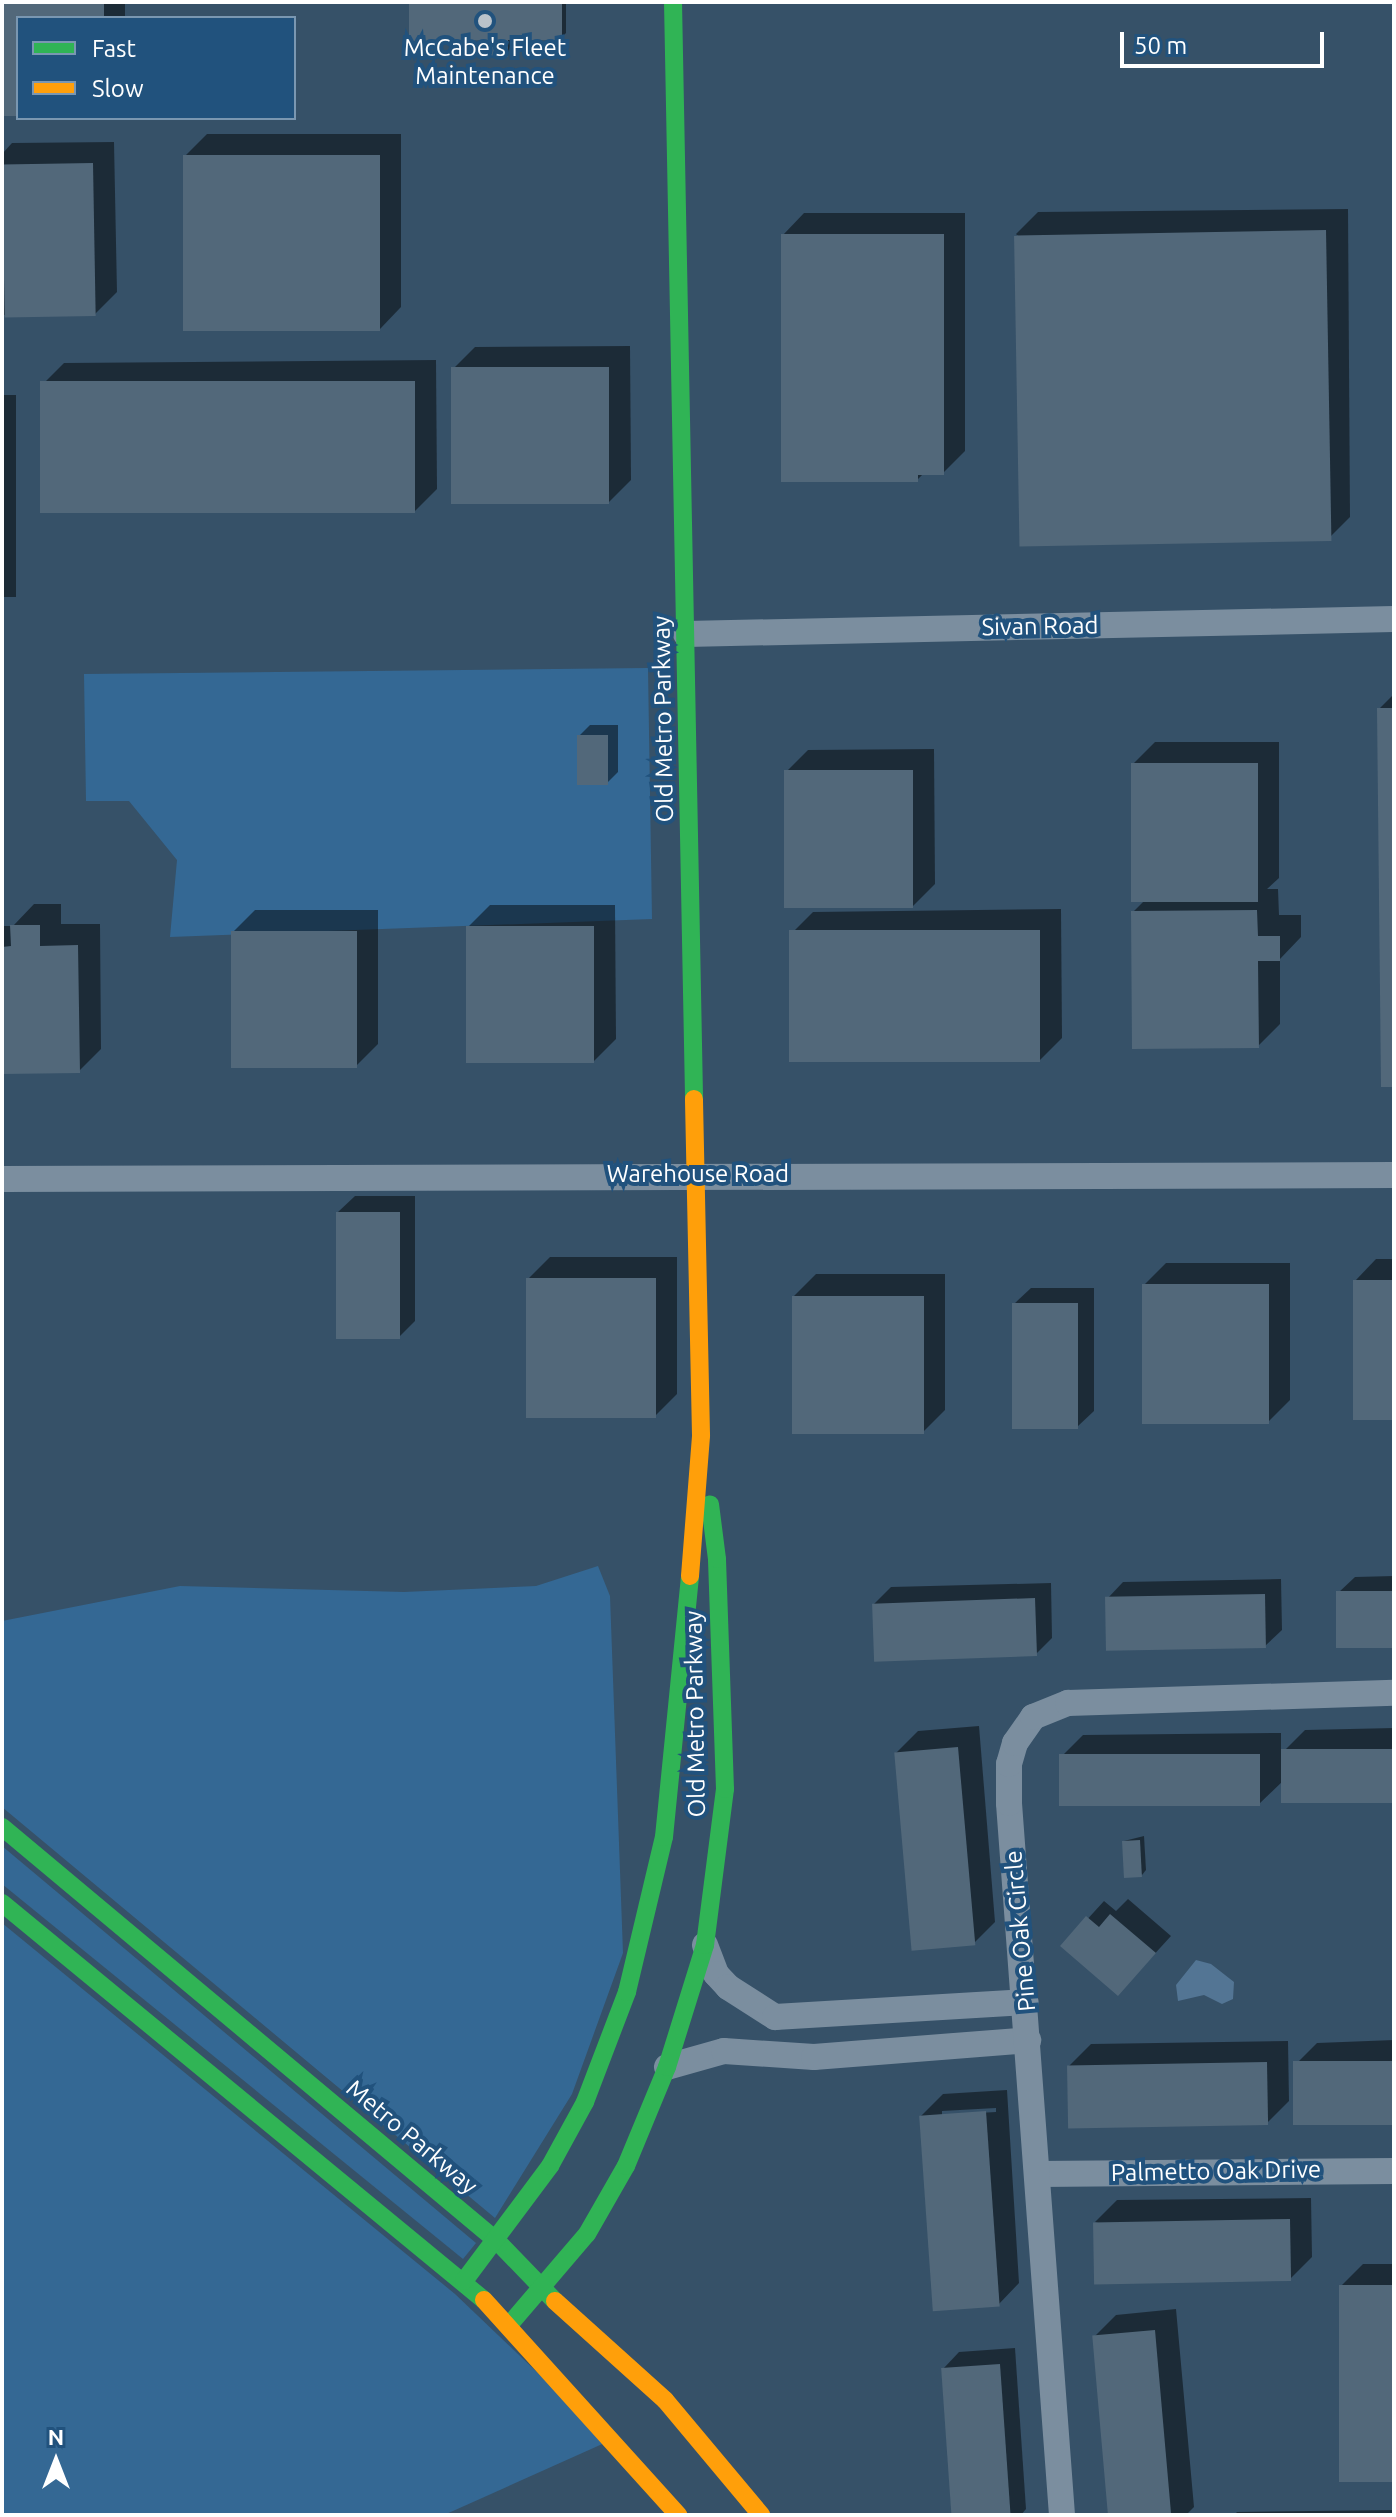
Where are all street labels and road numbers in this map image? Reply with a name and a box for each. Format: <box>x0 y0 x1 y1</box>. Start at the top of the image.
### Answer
street label: Sivan Road <box>981 611 1099 641</box>
street label: Old Metro Parkway <box>647 615 679 823</box>
street label: Warehouse Road <box>607 1160 789 1188</box>
street label: Old Metro Parkway <box>679 1610 711 1818</box>
street label: Pine Oak Circle <box>999 1849 1041 2013</box>
street label: Metro Parkway <box>341 2074 483 2200</box>
street label: Palmetto Oak Drive <box>1111 2155 1321 2187</box>

